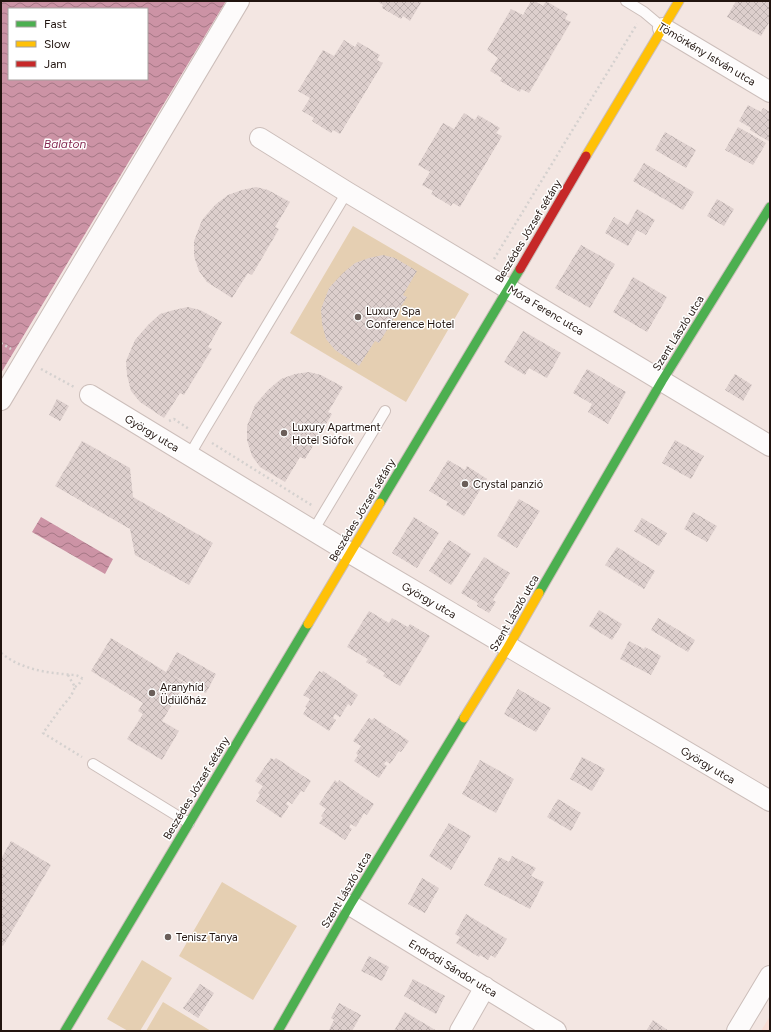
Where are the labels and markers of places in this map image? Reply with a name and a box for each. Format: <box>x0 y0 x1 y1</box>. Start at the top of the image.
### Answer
place label: Luxury Spa Conference Hotel <box>366 305 454 331</box>
marker: Luxury Spa Conference Hotel <box>353 312 363 322</box>
place label: Luxury Apartment Hotel Siófok <box>292 421 381 447</box>
marker: Luxury Apartment Hotel Siófok <box>279 428 289 438</box>
place label: Crystal panzió <box>473 478 543 491</box>
marker: Crystal panzió <box>460 479 470 489</box>
place label: Aranyhíd Üdülőház <box>160 681 206 707</box>
marker: Aranyhíd Üdülőház <box>147 688 157 698</box>
place label: Tenisz Tanya <box>176 931 238 944</box>
marker: Tenisz Tanya <box>163 932 173 942</box>

